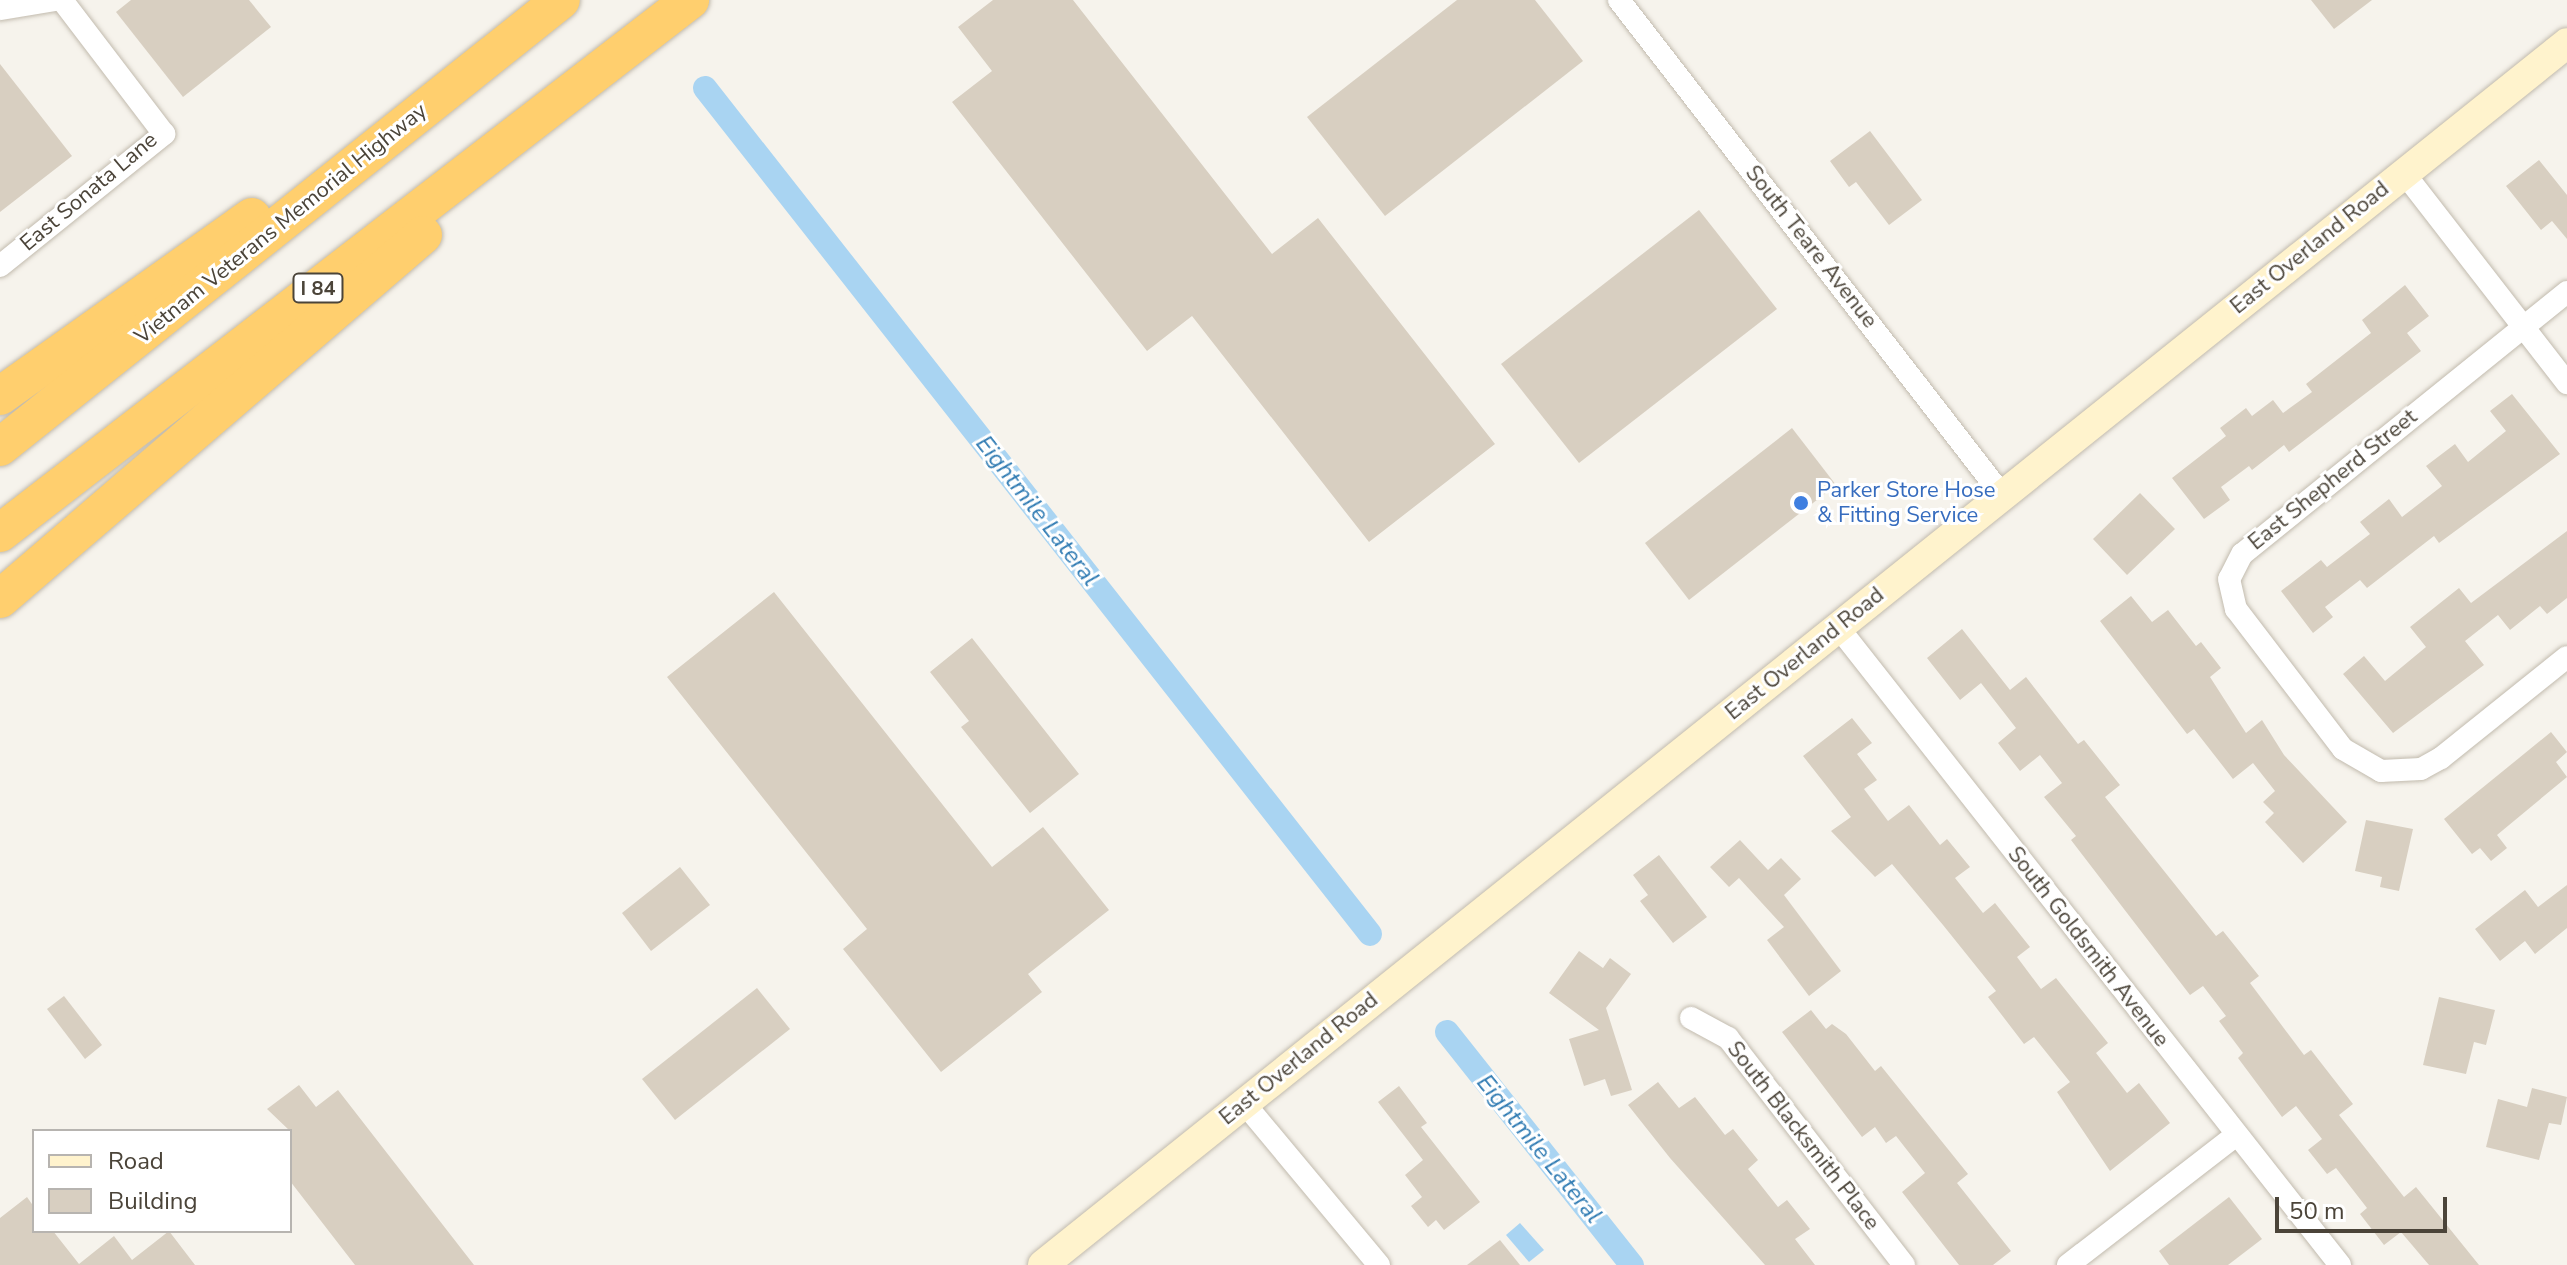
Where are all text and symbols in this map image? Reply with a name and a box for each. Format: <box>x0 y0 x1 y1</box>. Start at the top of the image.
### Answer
street label: Vietnam Veterans Memorial Highway <box>130 98 432 350</box>
street label: East Sonata Lane <box>15 127 163 257</box>
street label: South Teare Avenue <box>1739 161 1883 333</box>
street label: East Overland Road <box>2225 176 2395 320</box>
road number: I 84 <box>292 272 344 304</box>
street label: East Shepherd Street <box>2243 404 2423 556</box>
water label: Eightmile Lateral <box>969 430 1105 592</box>
place label: Parker Store Hose & Fitting Service <box>1817 477 1996 528</box>
marker: Parker Store Hose & Fitting Service <box>1792 494 1810 512</box>
street label: East Overland Road <box>1720 582 1890 726</box>
street label: South Goldsmith Avenue <box>2002 842 2174 1052</box>
street label: East Overland Road <box>1214 987 1384 1131</box>
street label: South Blacksmith Place <box>1721 1036 1885 1236</box>
water label: Eightmile Lateral <box>1470 1069 1608 1229</box>
legend <box>32 1129 292 1233</box>
text: Road <box>108 1145 164 1177</box>
scale bar <box>2279 1181 2451 1231</box>
text: Building <box>108 1185 198 1217</box>
text: 50 m <box>2289 1195 2345 1227</box>

